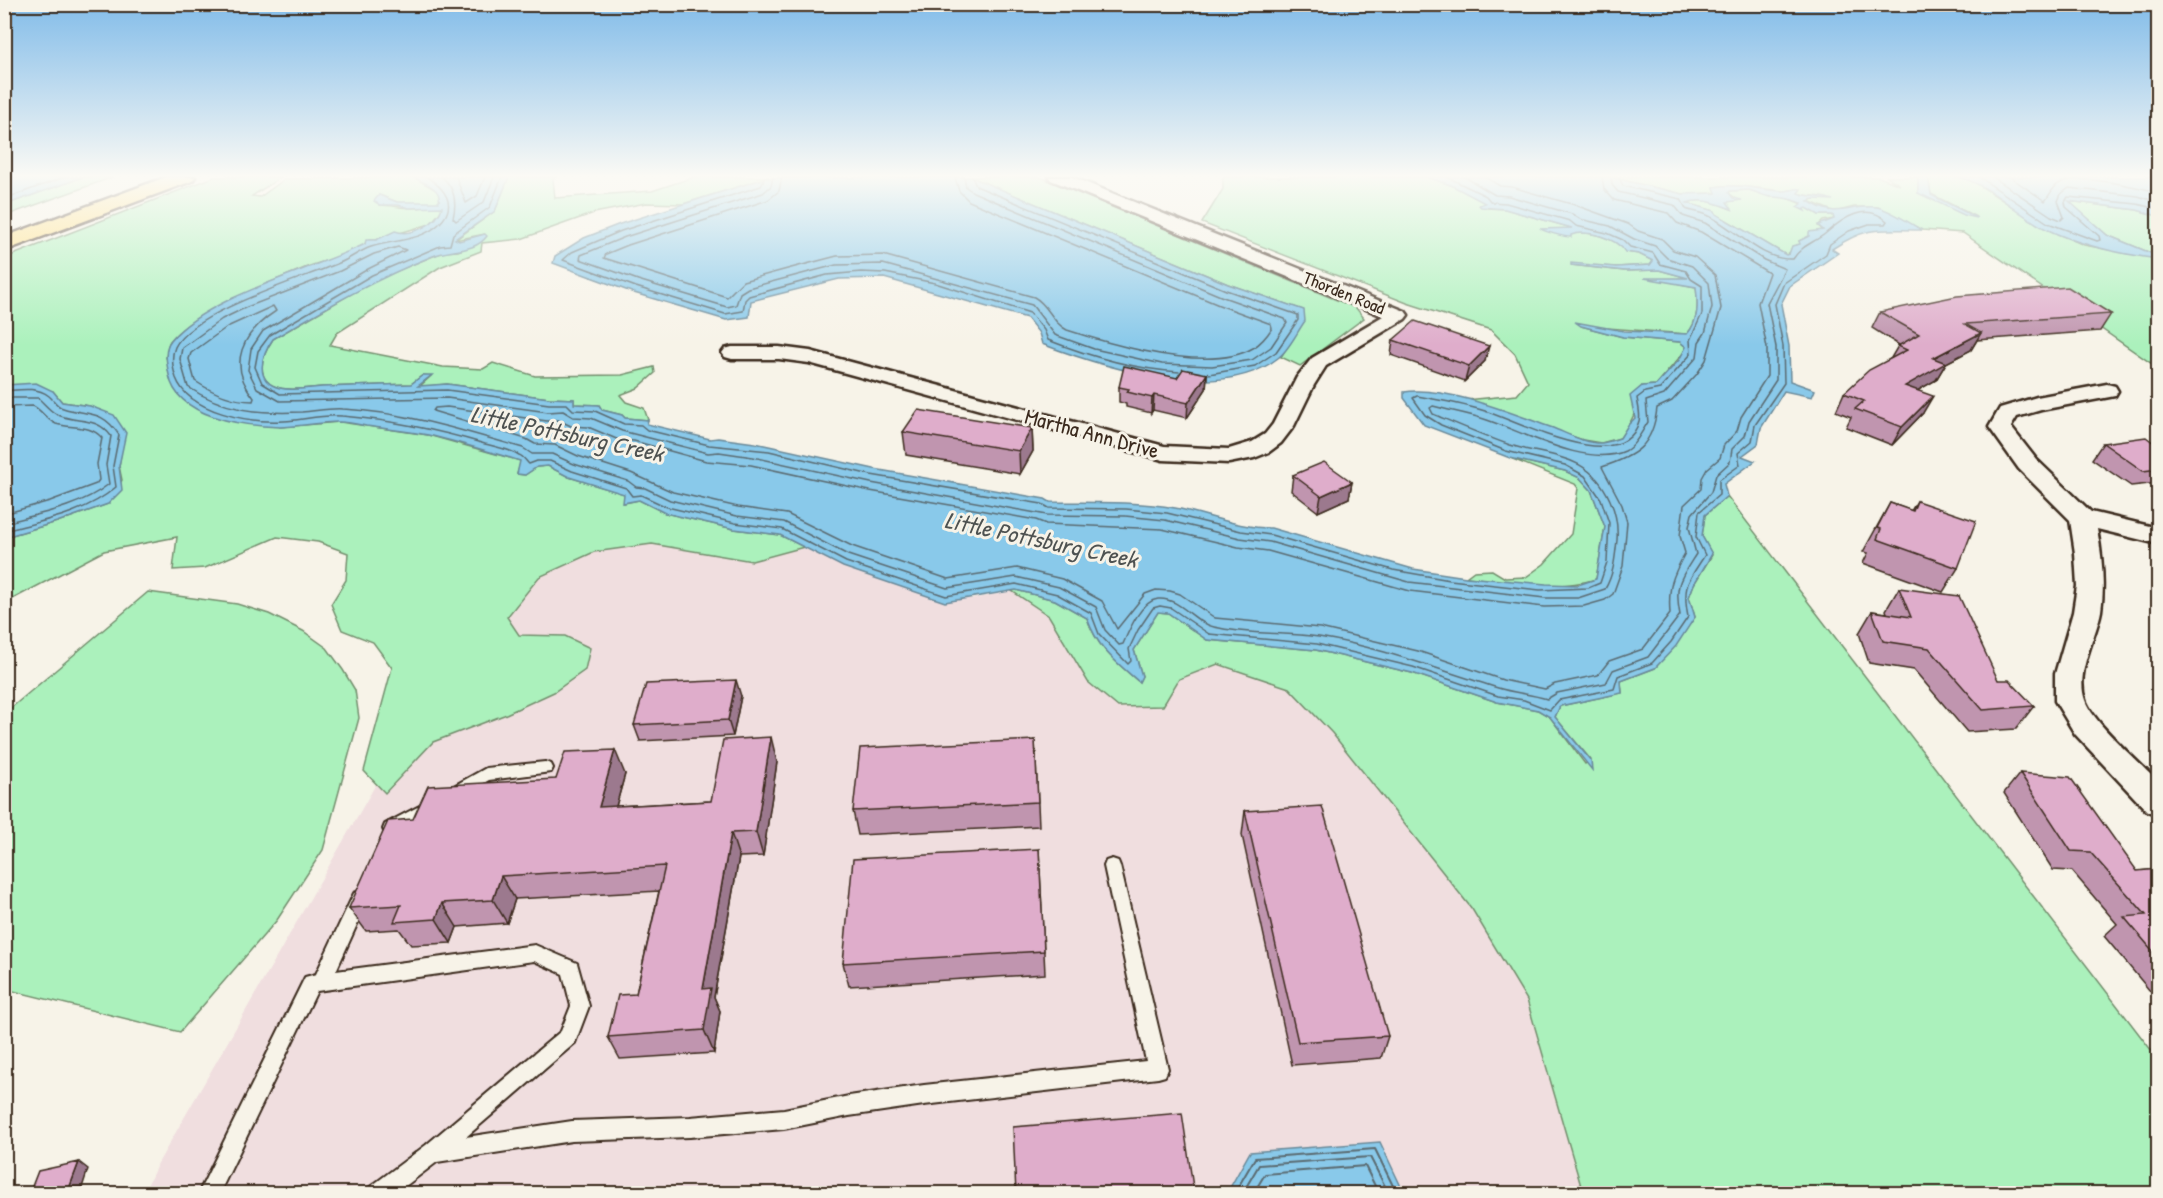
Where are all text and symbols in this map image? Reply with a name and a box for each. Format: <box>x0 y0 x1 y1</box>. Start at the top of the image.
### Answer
street label: Thorden Road <box>1300 265 1389 320</box>
water label: Little Pottsburg Creek <box>468 397 668 470</box>
street label: Martha Ann Drive <box>1022 401 1163 465</box>
water label: Little Pottsburg Creek <box>942 503 1142 576</box>

